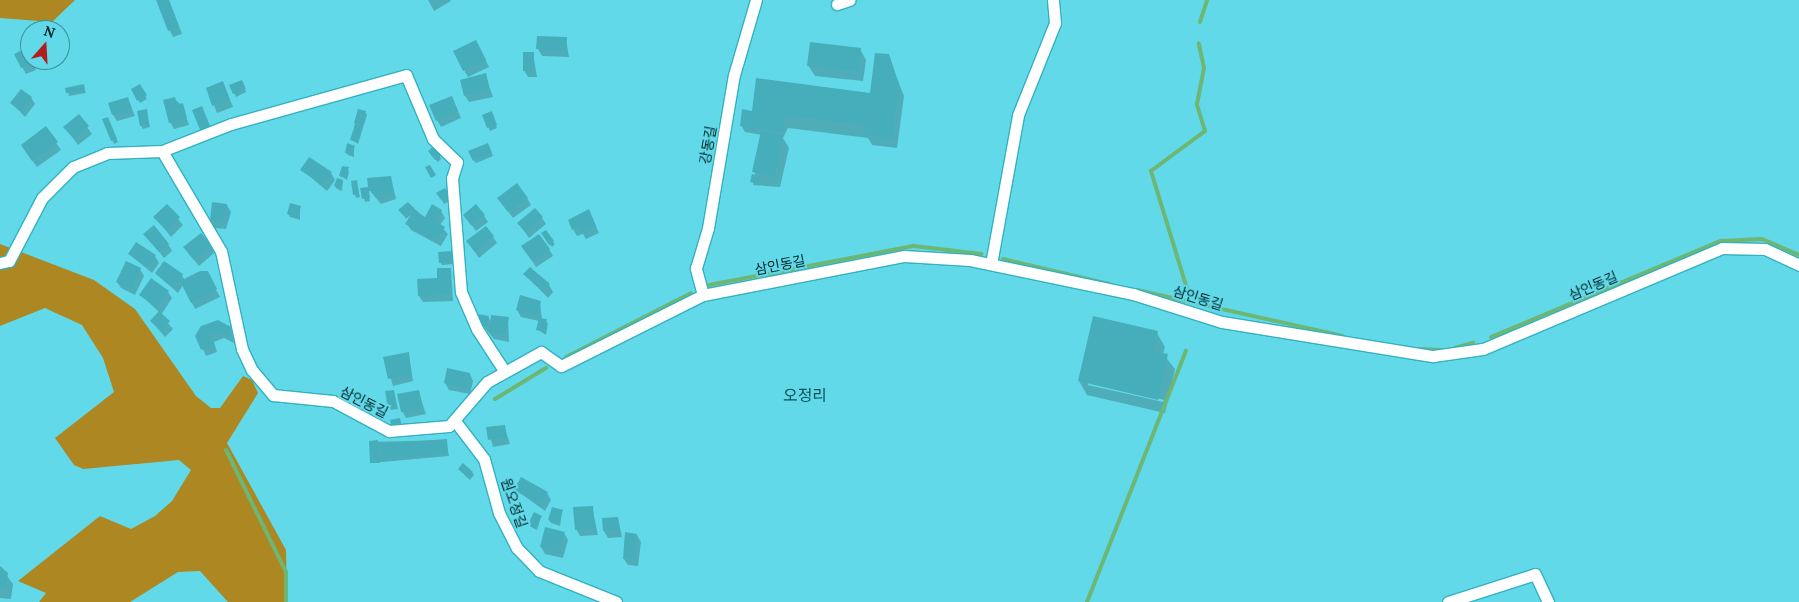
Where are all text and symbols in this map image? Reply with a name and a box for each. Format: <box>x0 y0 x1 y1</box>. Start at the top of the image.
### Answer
north arrow <box>20 20 70 70</box>
text: N <box>42 21 58 42</box>
street label: 강동길 <box>696 125 720 165</box>
street label: 삼인동길 <box>753 252 807 278</box>
street label: 삼인동길 <box>1566 268 1620 304</box>
street label: 삼인동길 <box>1171 282 1225 314</box>
street label: 삼인동길 <box>337 383 391 421</box>
district label: 오정리 <box>783 385 827 405</box>
street label: 원오정길 <box>498 476 530 530</box>

